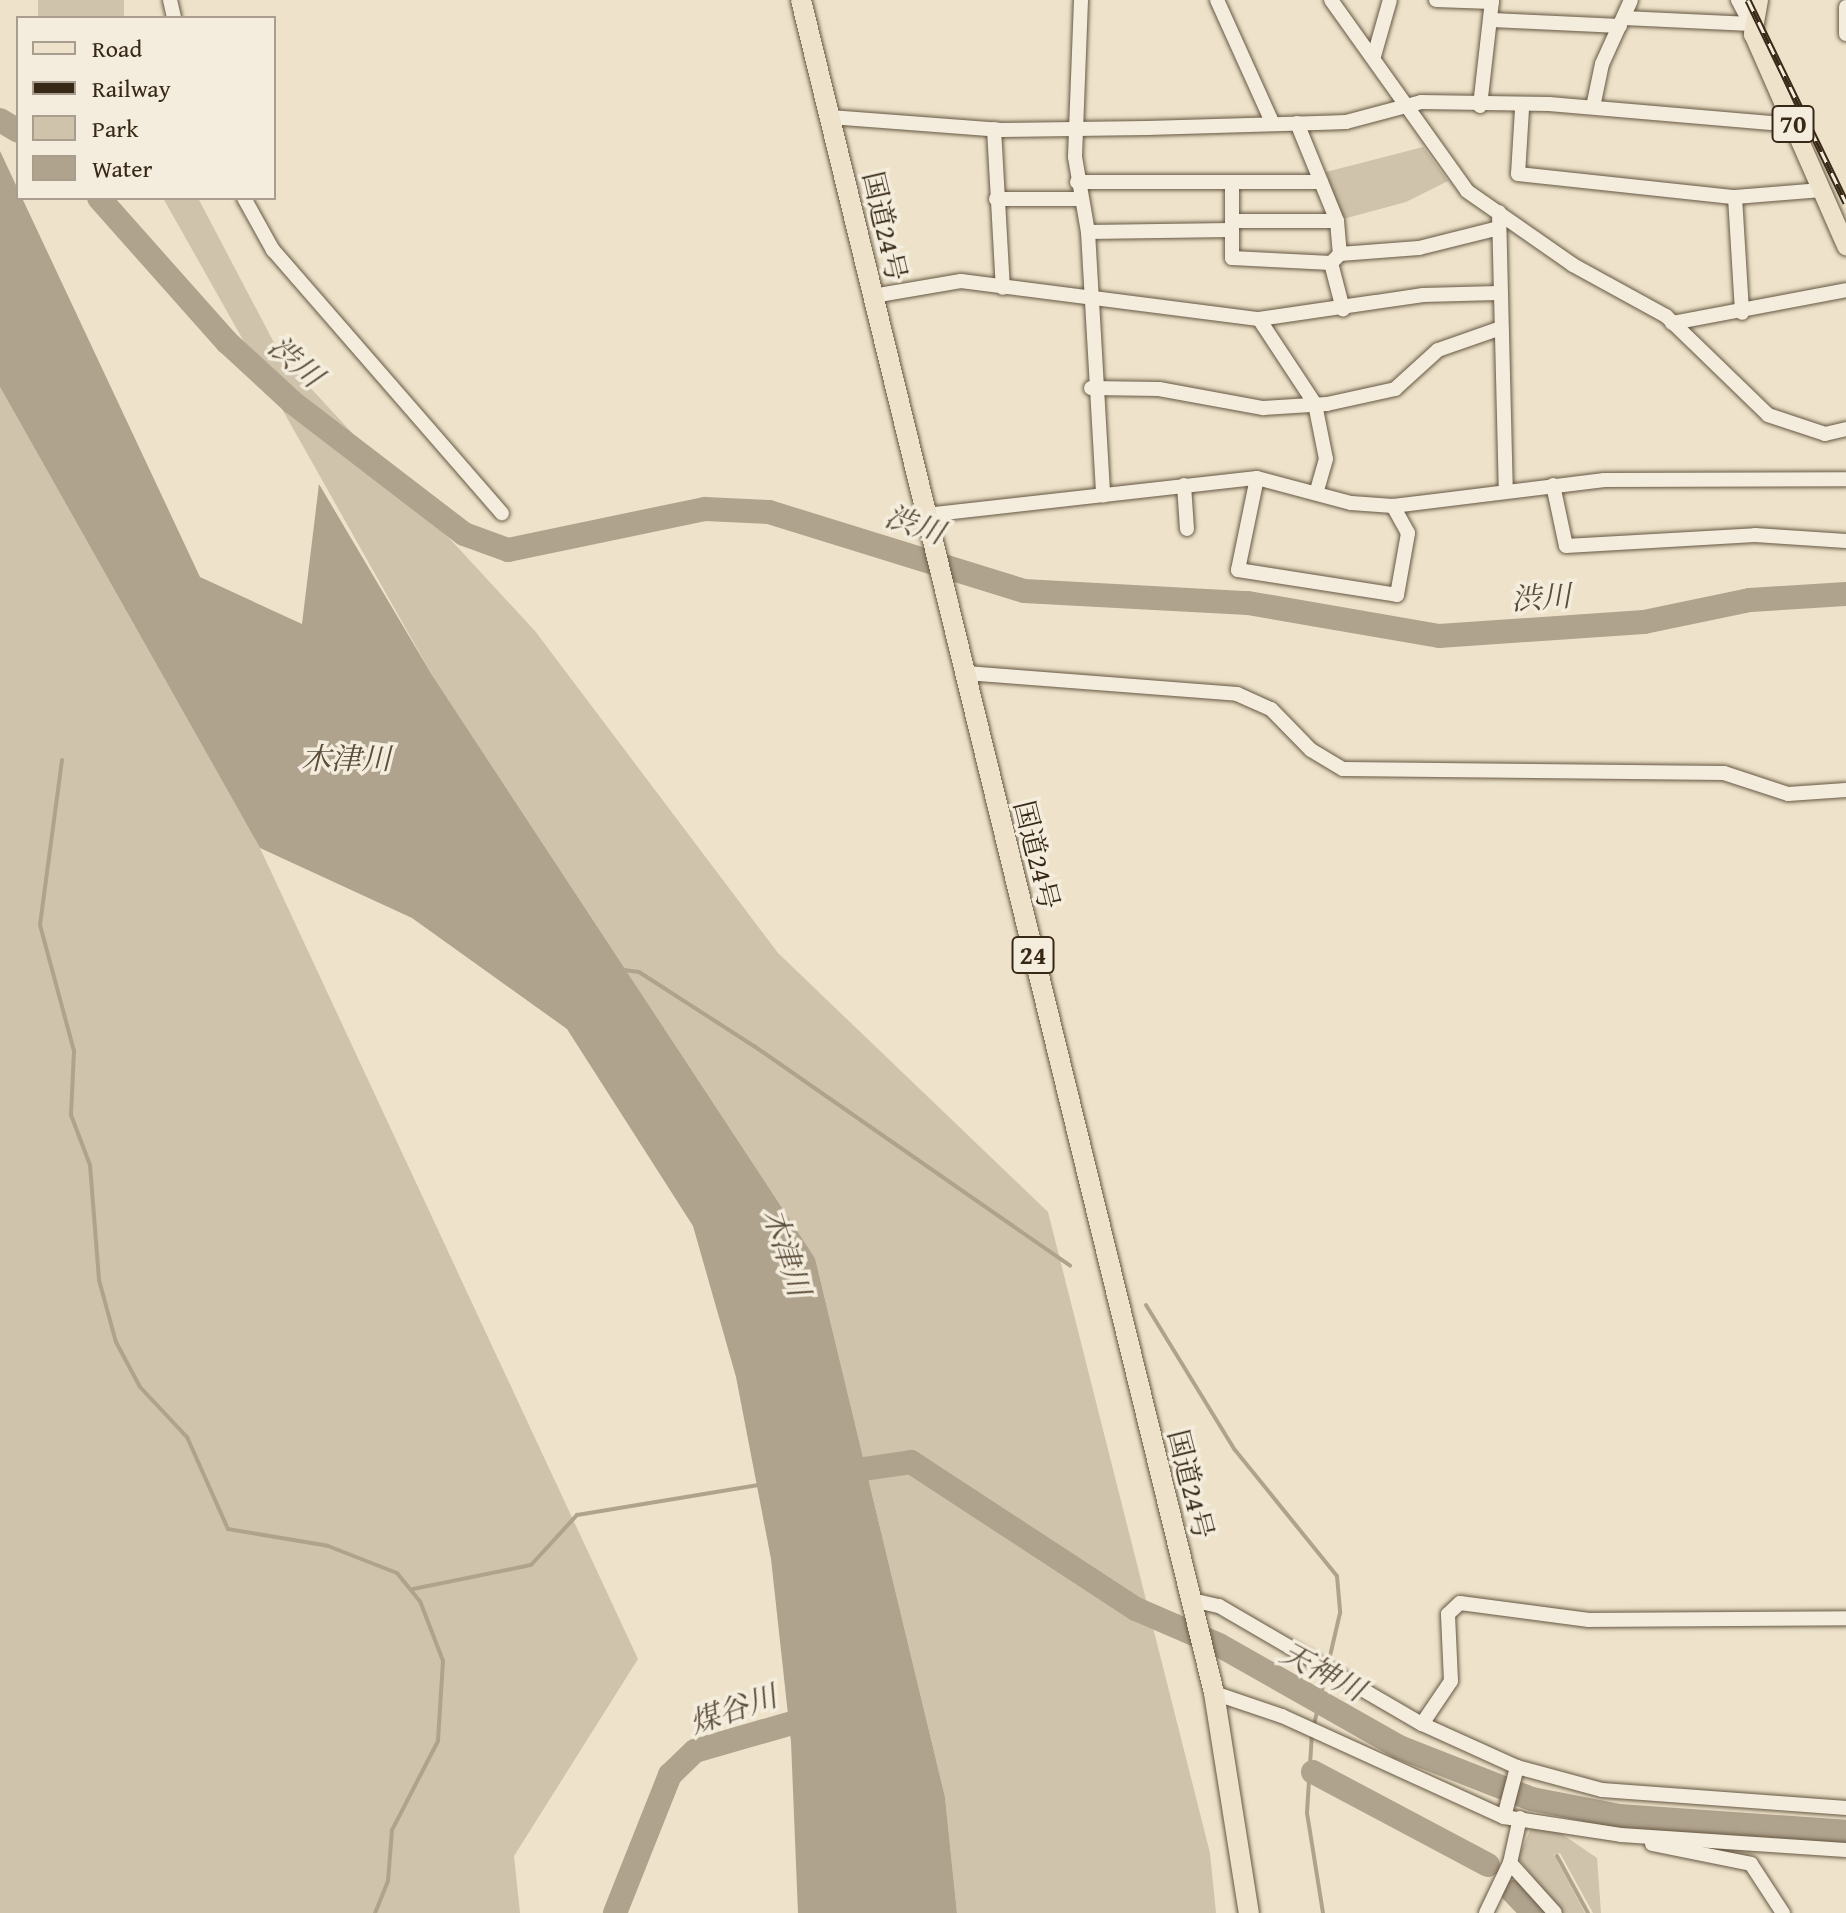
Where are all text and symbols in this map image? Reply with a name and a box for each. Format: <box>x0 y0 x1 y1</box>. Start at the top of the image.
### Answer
legend <box>16 16 276 200</box>
text: Road <box>92 31 142 66</box>
text: Railway <box>92 71 171 106</box>
road number: 70 <box>1771 102 1815 146</box>
text: Park <box>92 111 138 146</box>
text: Water <box>92 151 152 186</box>
street label: 国道24号 <box>856 168 914 284</box>
water label: 渋川 <box>262 328 330 394</box>
water label: 渋川 <box>881 497 949 551</box>
water label: 渋川 <box>1510 577 1572 617</box>
water label: 木津川 <box>301 740 391 776</box>
street label: 国道24号 <box>1007 797 1067 913</box>
road number: 24 <box>1011 933 1055 977</box>
water label: 木津川 <box>756 1204 818 1300</box>
street label: 国道24号 <box>1161 1426 1221 1542</box>
water label: 天神川 <box>1275 1634 1371 1708</box>
water label: 煤谷川 <box>685 1677 781 1741</box>

